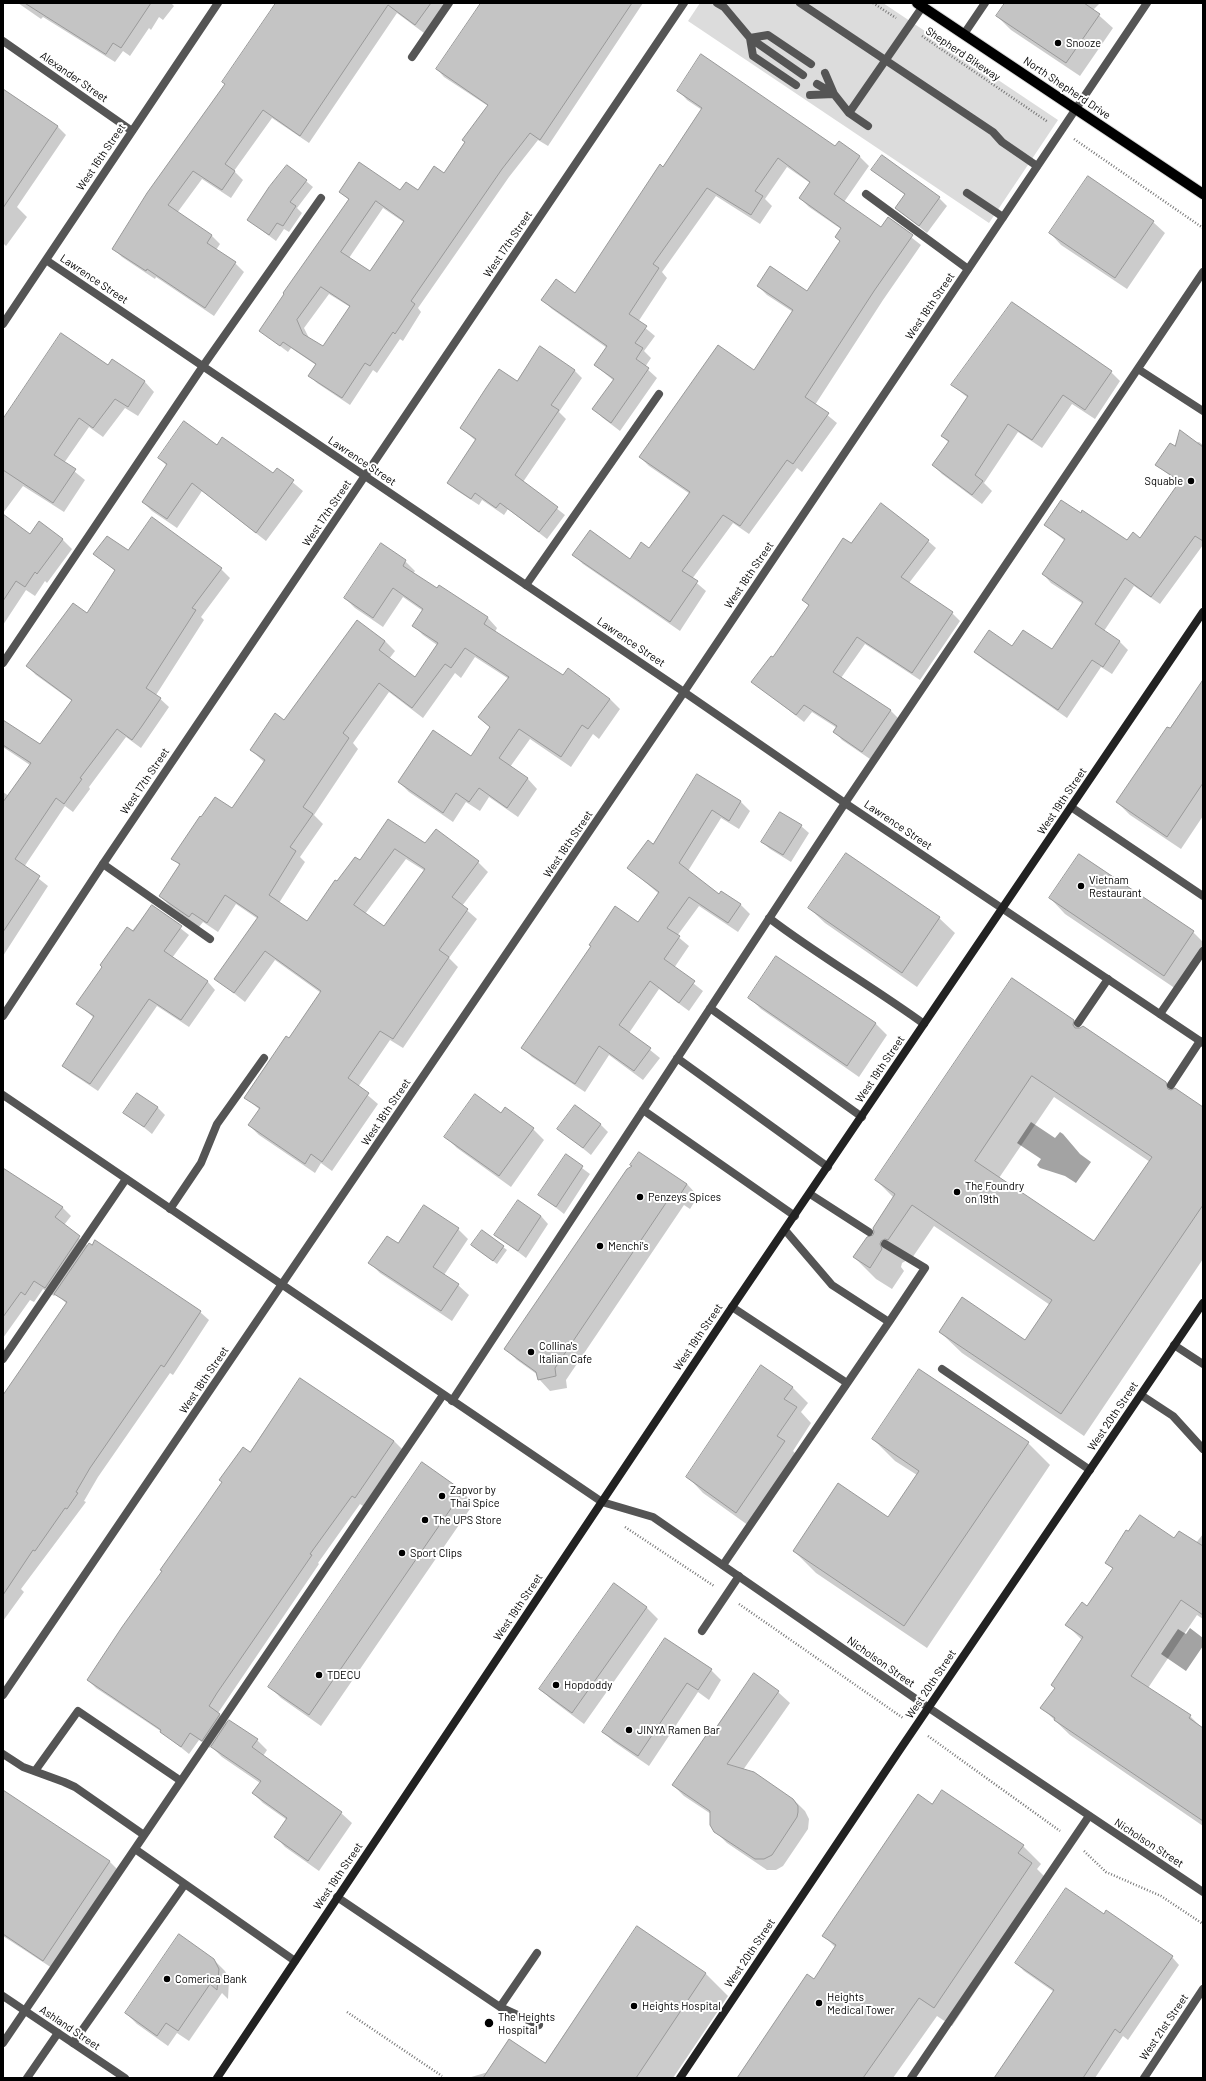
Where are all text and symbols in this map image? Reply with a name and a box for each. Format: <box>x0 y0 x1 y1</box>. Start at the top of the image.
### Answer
street label: Shepherd Bikeway <box>923 24 1003 84</box>
place label: Snooze <box>1066 36 1101 50</box>
marker: Snooze <box>1053 38 1063 48</box>
street label: Alexander Street <box>38 49 110 105</box>
street label: North Shepherd Drive <box>1021 54 1113 122</box>
street label: West 16th Street <box>74 121 128 193</box>
street label: West 17th Street <box>481 208 535 280</box>
street label: Lawrence Street <box>57 251 131 307</box>
street label: West 18th Street <box>903 270 957 342</box>
street label: Lawrence Street <box>325 433 399 489</box>
place label: Squable <box>1145 474 1183 488</box>
marker: Squable <box>1186 476 1196 486</box>
street label: West 17th Street <box>300 477 354 549</box>
street label: West 18th Street <box>722 539 776 611</box>
street label: Lawrence Street <box>594 614 668 670</box>
street label: West 17th Street <box>118 745 172 817</box>
street label: West 19th Street <box>1035 765 1089 837</box>
street label: Lawrence Street <box>861 797 935 853</box>
street label: West 18th Street <box>541 808 595 880</box>
place label: Vietnam Restaurant <box>1089 873 1142 899</box>
marker: Vietnam Restaurant <box>1076 881 1086 891</box>
street label: West 19th Street <box>853 1033 907 1105</box>
street label: West 18th Street <box>359 1076 413 1148</box>
place label: The Foundry on 19th <box>965 1179 1024 1205</box>
marker: The Foundry on 19th <box>952 1187 962 1197</box>
place label: Penzeys Spices <box>648 1190 721 1204</box>
marker: Penzeys Spices <box>635 1192 645 1202</box>
place label: Menchi's <box>608 1239 648 1253</box>
marker: Menchi's <box>595 1241 605 1251</box>
street label: West 19th Street <box>671 1301 725 1373</box>
place label: Collina's Italian Cafe <box>539 1339 592 1365</box>
street label: West 18th Street <box>177 1344 231 1416</box>
marker: Collina's Italian Cafe <box>526 1347 536 1357</box>
street label: West 20th Street <box>1085 1379 1141 1453</box>
place label: Zapvor by Thai Spice <box>450 1483 500 1509</box>
marker: Zapvor by Thai Spice <box>437 1491 447 1501</box>
place label: The UPS Store <box>433 1513 502 1527</box>
marker: The UPS Store <box>420 1515 430 1525</box>
place label: Sport Clips <box>410 1546 462 1560</box>
marker: Sport Clips <box>397 1548 407 1558</box>
street label: West 19th Street <box>491 1571 545 1643</box>
street label: Nicholson Street <box>845 1634 917 1690</box>
street label: West 20th Street <box>903 1647 959 1721</box>
place label: TDECU <box>327 1668 361 1682</box>
marker: TDECU <box>314 1670 324 1680</box>
place label: Hopdoddy <box>564 1678 612 1692</box>
marker: Hopdoddy <box>551 1680 561 1690</box>
place label: JINYA Ramen Bar <box>637 1723 720 1737</box>
marker: JINYA Ramen Bar <box>624 1725 634 1735</box>
street label: Nicholson Street <box>1112 1816 1186 1870</box>
street label: West 19th Street <box>311 1840 365 1912</box>
street label: West 20th Street <box>722 1916 778 1990</box>
place label: Comerica Bank <box>175 1972 247 1986</box>
marker: Comerica Bank <box>162 1974 172 1984</box>
place label: Heights Medical Tower <box>827 1990 894 2016</box>
street label: West 21st Street <box>1137 1991 1191 2063</box>
marker: Heights Medical Tower <box>814 1998 824 2008</box>
place label: Heights Hospital <box>642 1999 721 2013</box>
marker: Heights Hospital <box>629 2001 639 2011</box>
street label: Ashland Street <box>37 2003 103 2053</box>
place label: The Heights Hospital <box>498 2010 555 2036</box>
marker: The Heights Hospital <box>483 2017 495 2029</box>

